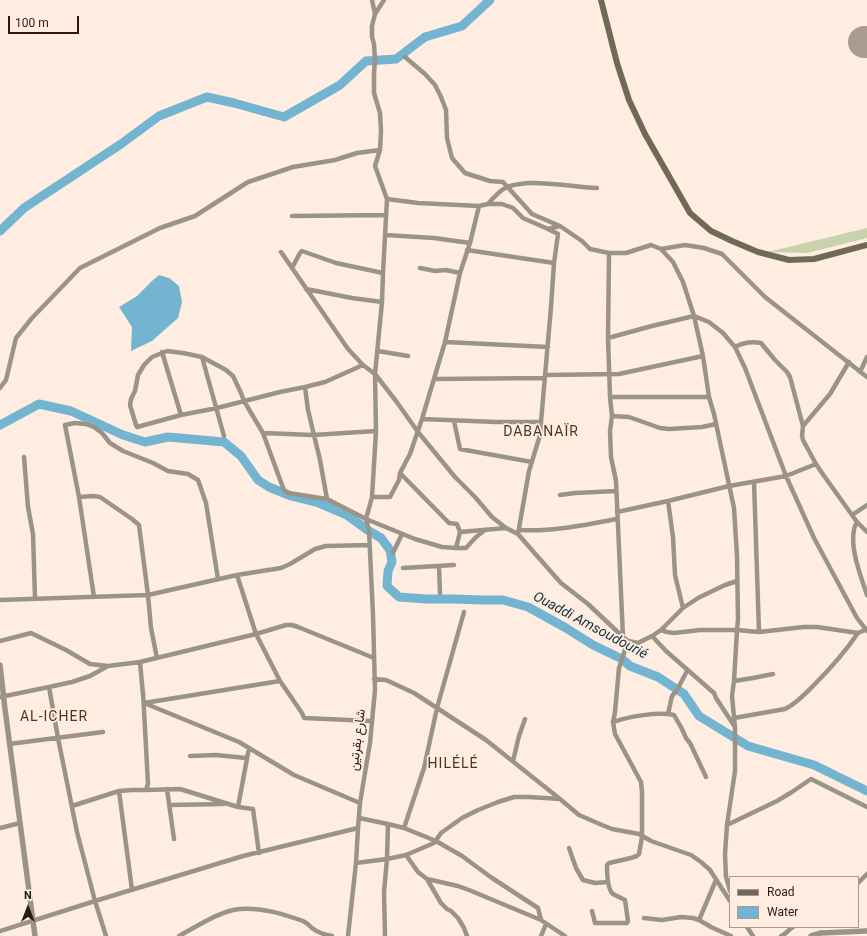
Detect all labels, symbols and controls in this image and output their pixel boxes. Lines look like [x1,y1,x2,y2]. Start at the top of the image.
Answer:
scale bar [10,8,81,34]
text: 100 m [15,16,49,30]
district label: DABANAÏR [503,424,579,440]
water label: Ouaddi Amsoudourié [530,589,650,663]
street label: شارع بقرتين [346,708,370,772]
district label: AL-ICHER [20,709,88,725]
district label: HILÉLÉ [428,756,478,772]
legend [729,876,859,928]
text: Road [767,885,795,899]
north arrow [8,888,48,928]
text: N [24,889,32,902]
text: Water [767,905,798,919]

